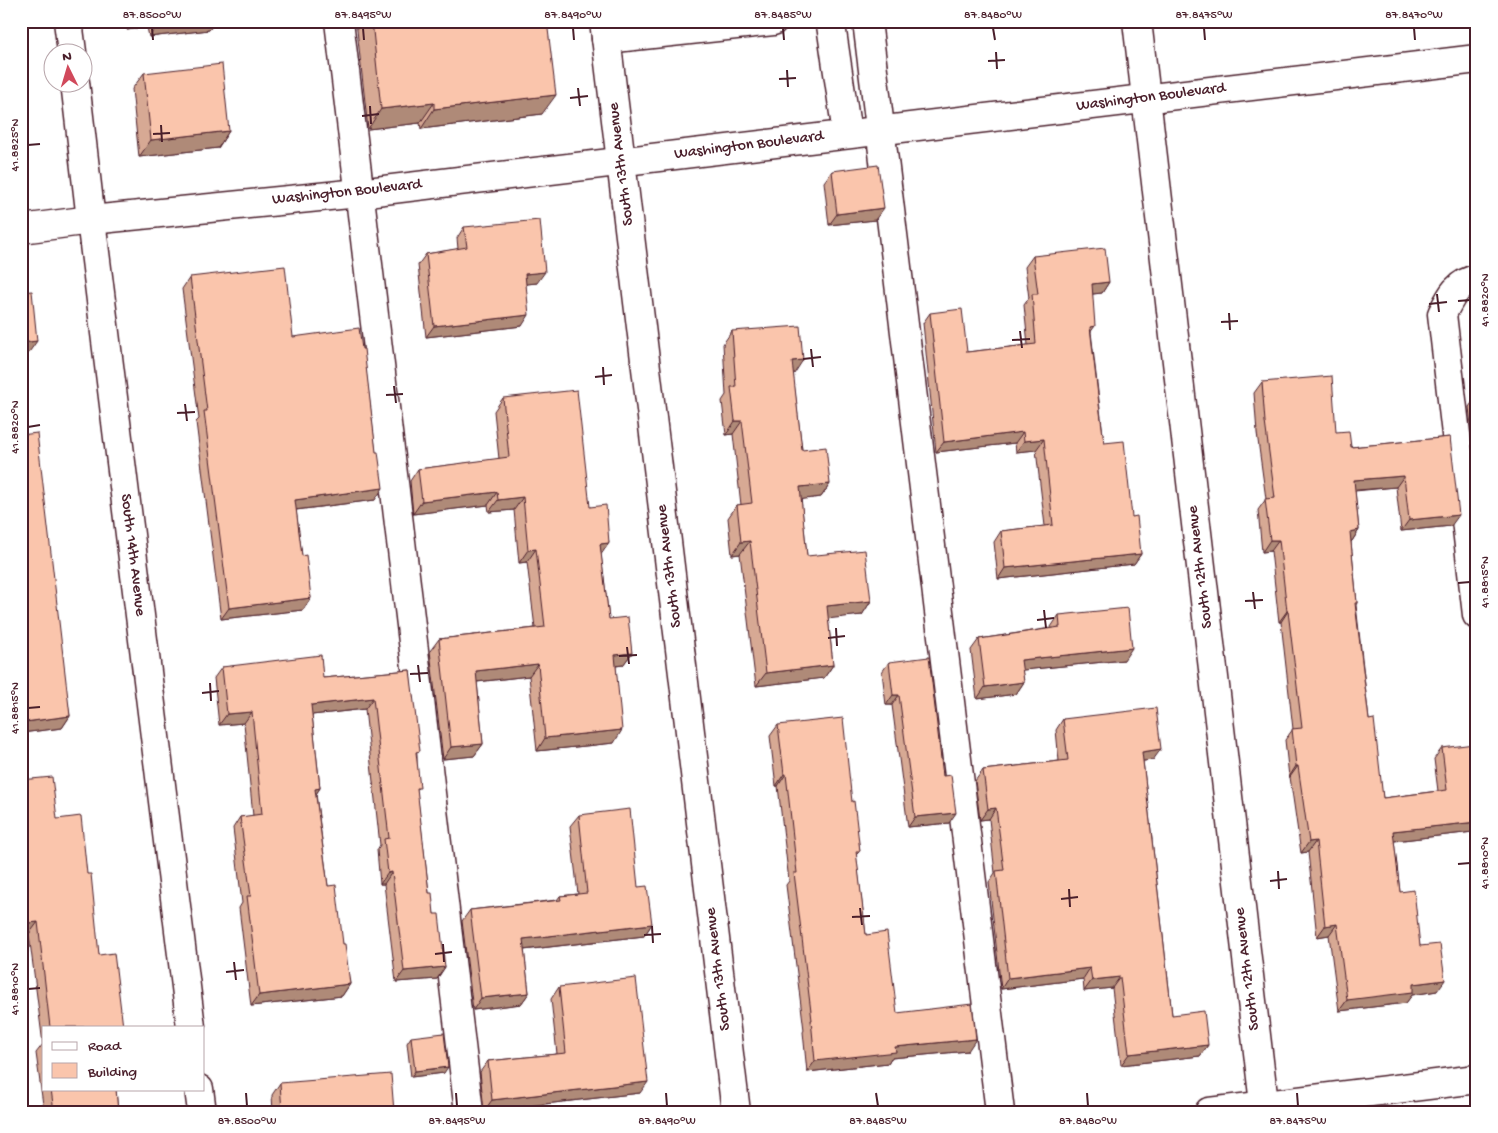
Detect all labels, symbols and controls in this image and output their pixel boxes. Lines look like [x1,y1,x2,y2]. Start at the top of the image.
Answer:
text: 87.8500°W [123,9,181,23]
text: 87.8495°W [335,9,391,23]
text: 87.8490°W [544,9,602,23]
text: 87.8485°W [754,9,812,23]
text: 87.8480°W [964,9,1022,23]
text: 87.8475°W [1176,9,1233,23]
text: 87.8470°W [1385,9,1443,23]
north arrow [42,42,92,92]
text: N [62,49,72,66]
street label: Washington Boulevard [1075,79,1228,117]
street label: South 13th Avenue [605,101,639,227]
text: 41.8825°N [9,118,23,171]
street label: Washington Boulevard [673,127,826,165]
street label: Washington Boulevard [271,176,424,210]
text: 41.8820°N [1479,273,1493,327]
text: 41.8820°N [9,400,23,454]
street label: South 14th Avenue [115,493,149,618]
street label: South 13th Avenue [653,503,687,629]
street label: South 12th Avenue [1184,504,1218,629]
text: 41.8815°N [1479,556,1493,608]
text: 41.8815°N [9,682,23,734]
text: 41.8810°N [1479,837,1493,889]
street label: South 13th Avenue [702,906,736,1032]
street label: South 12th Avenue [1231,906,1265,1031]
text: 41.8810°N [9,963,23,1015]
legend [42,1026,205,1090]
text: Road [88,1038,122,1056]
text: Building [87,1064,137,1082]
text: 87.8500°W [218,1115,276,1129]
text: 87.8495°W [429,1115,485,1129]
text: 87.8490°W [638,1115,696,1129]
text: 87.8485°W [849,1115,907,1129]
text: 87.8480°W [1059,1115,1117,1129]
text: 87.8475°W [1270,1115,1327,1129]

